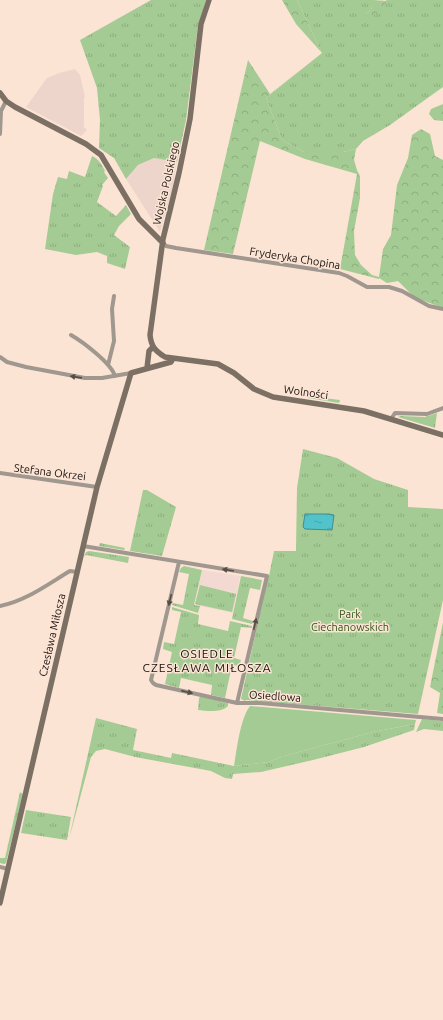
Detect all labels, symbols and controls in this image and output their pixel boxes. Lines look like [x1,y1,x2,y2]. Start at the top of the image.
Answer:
street label: Wojska Polskiego [151,140,181,226]
street label: Fryderyka Chopina [249,245,341,271]
one-way arrow [70,374,82,380]
street label: Wolności [283,383,329,401]
street label: Stefana Okrzei [13,462,87,482]
one-way arrow [222,567,234,573]
street label: Czesława Miłosza [37,592,67,678]
one-way arrow [166,593,172,606]
park label: Park Ciechanowskich [311,608,389,633]
one-way arrow [253,618,259,630]
district label: OSIEDLE CZESŁAWA MIŁOSZA [143,647,271,674]
street label: Osiedlowa [249,688,301,704]
one-way arrow [181,690,193,696]

